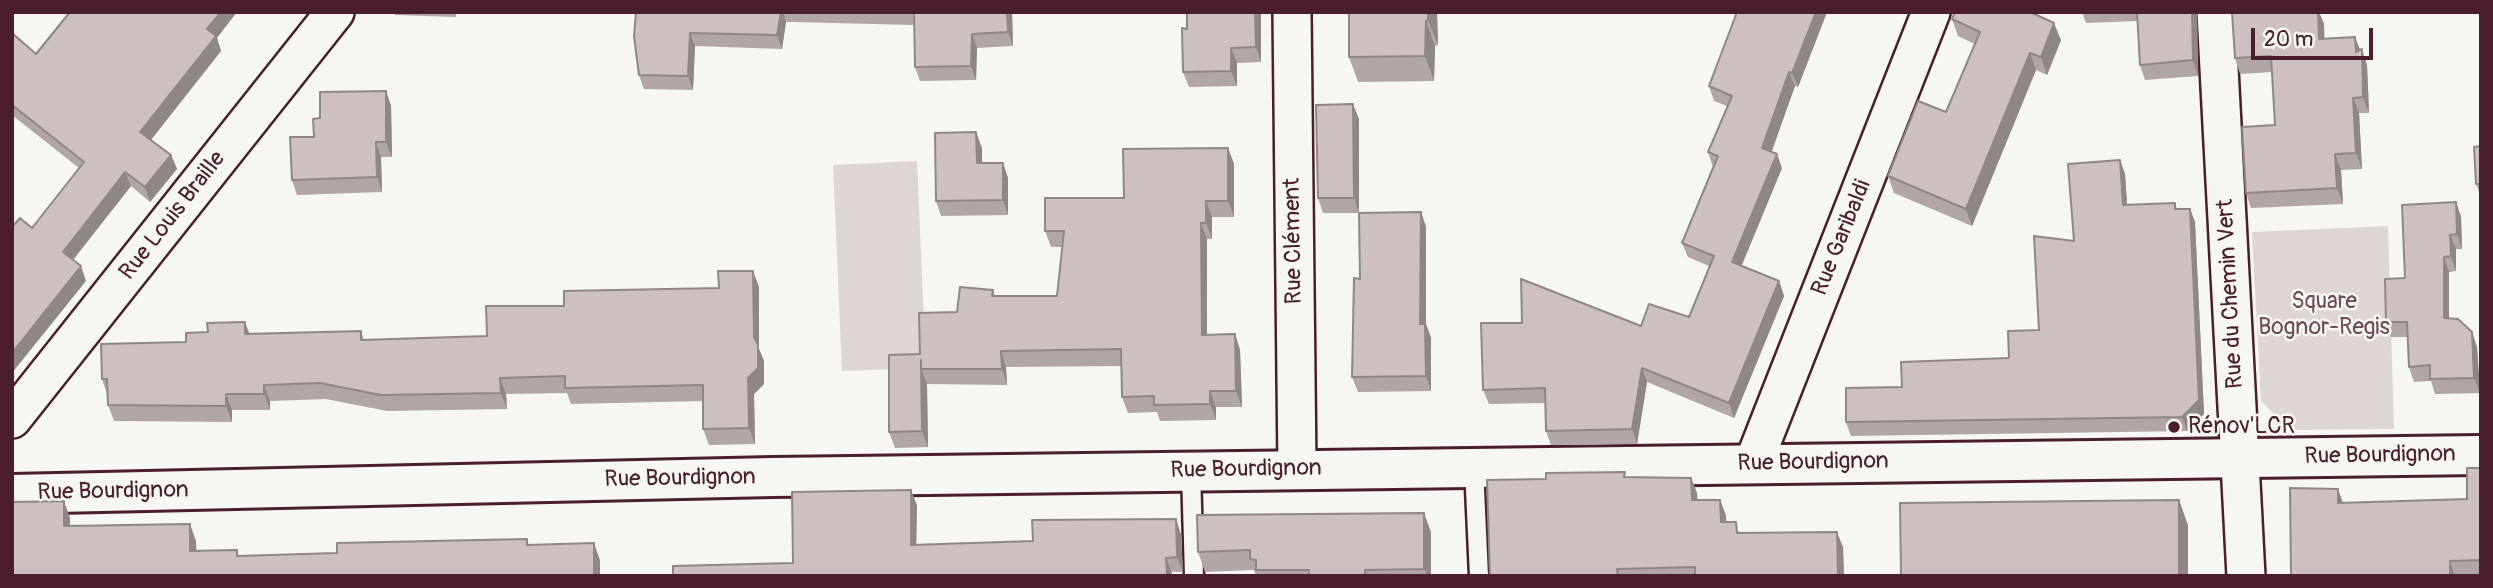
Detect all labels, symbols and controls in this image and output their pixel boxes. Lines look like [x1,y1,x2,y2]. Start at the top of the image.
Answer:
scale bar [2255,14,2378,58]
text: 20 m [2264,26,2313,53]
street label: Rue Louis Braille [114,146,232,286]
street label: Rue Garibaldi [1806,176,1878,300]
street label: Rue Clément [1279,178,1309,304]
street label: Rue du Chemin Vert [2212,198,2250,390]
park label: Square Bognor-Regis [2258,288,2390,342]
place label: Rénov'LCR [2188,413,2295,441]
marker: Rénov'LCR [2166,419,2182,435]
street label: Rue Bourdignon [2304,441,2456,471]
street label: Rue Bourdignon [1737,448,1889,478]
street label: Rue Bourdignon [1170,455,1322,485]
street label: Rue Bourdignon [604,464,756,494]
street label: Rue Bourdignon [37,477,189,507]

